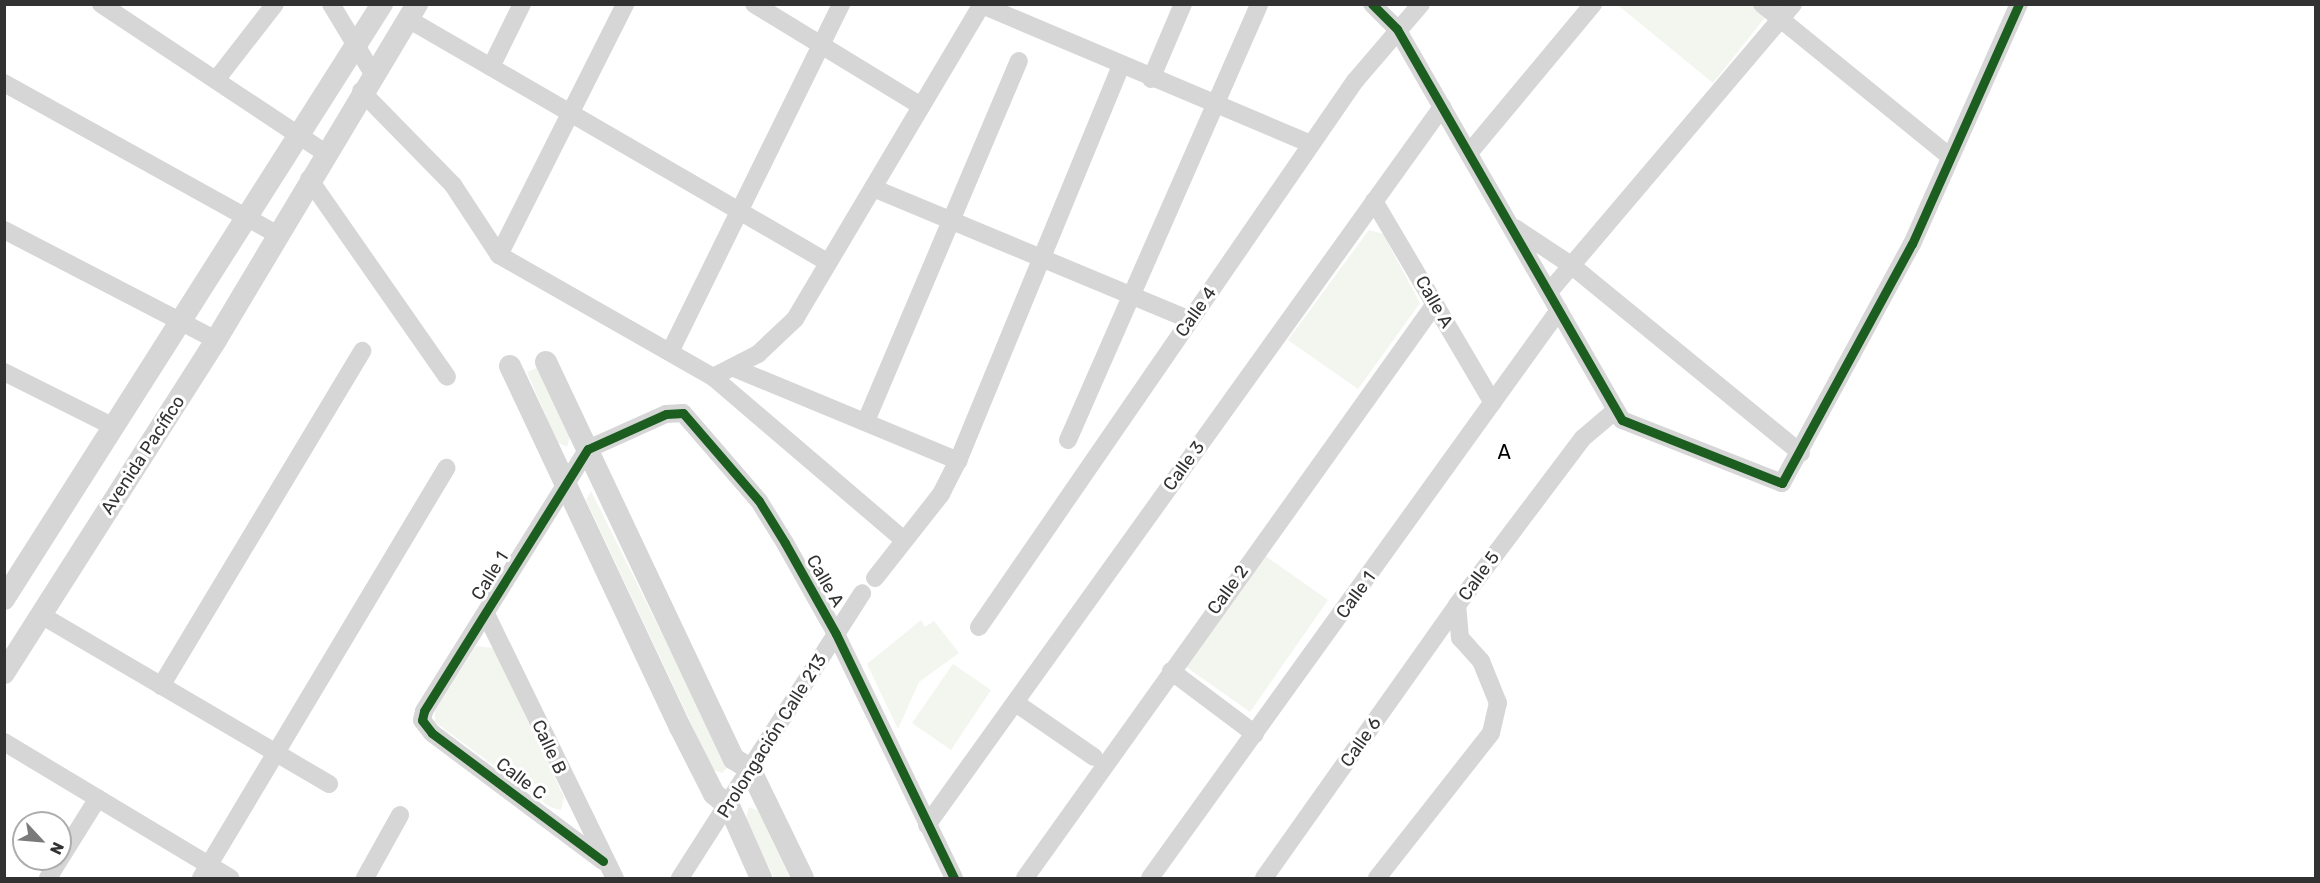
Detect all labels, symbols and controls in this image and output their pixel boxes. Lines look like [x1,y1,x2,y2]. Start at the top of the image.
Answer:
street label: Calle A [1410,272,1458,332]
street label: Calle 4 [1171,283,1221,341]
street label: Avenida Pacífico [97,392,189,518]
street label: Calle 3 [1159,437,1209,495]
district label: A [1498,440,1512,464]
street label: Calle 5 [1454,547,1504,605]
street label: Calle 1 [467,548,513,604]
street label: Calle A [801,551,849,611]
street label: Calle 2 [1203,561,1253,619]
street label: Calle 1 [1332,567,1380,623]
street label: Prolongación Calle 213 [713,650,831,822]
street label: Calle 6 [1336,713,1386,771]
street label: Calle B [527,717,571,777]
street label: Calle C [492,753,550,805]
north arrow [12,811,72,871]
text: N [46,839,68,858]

